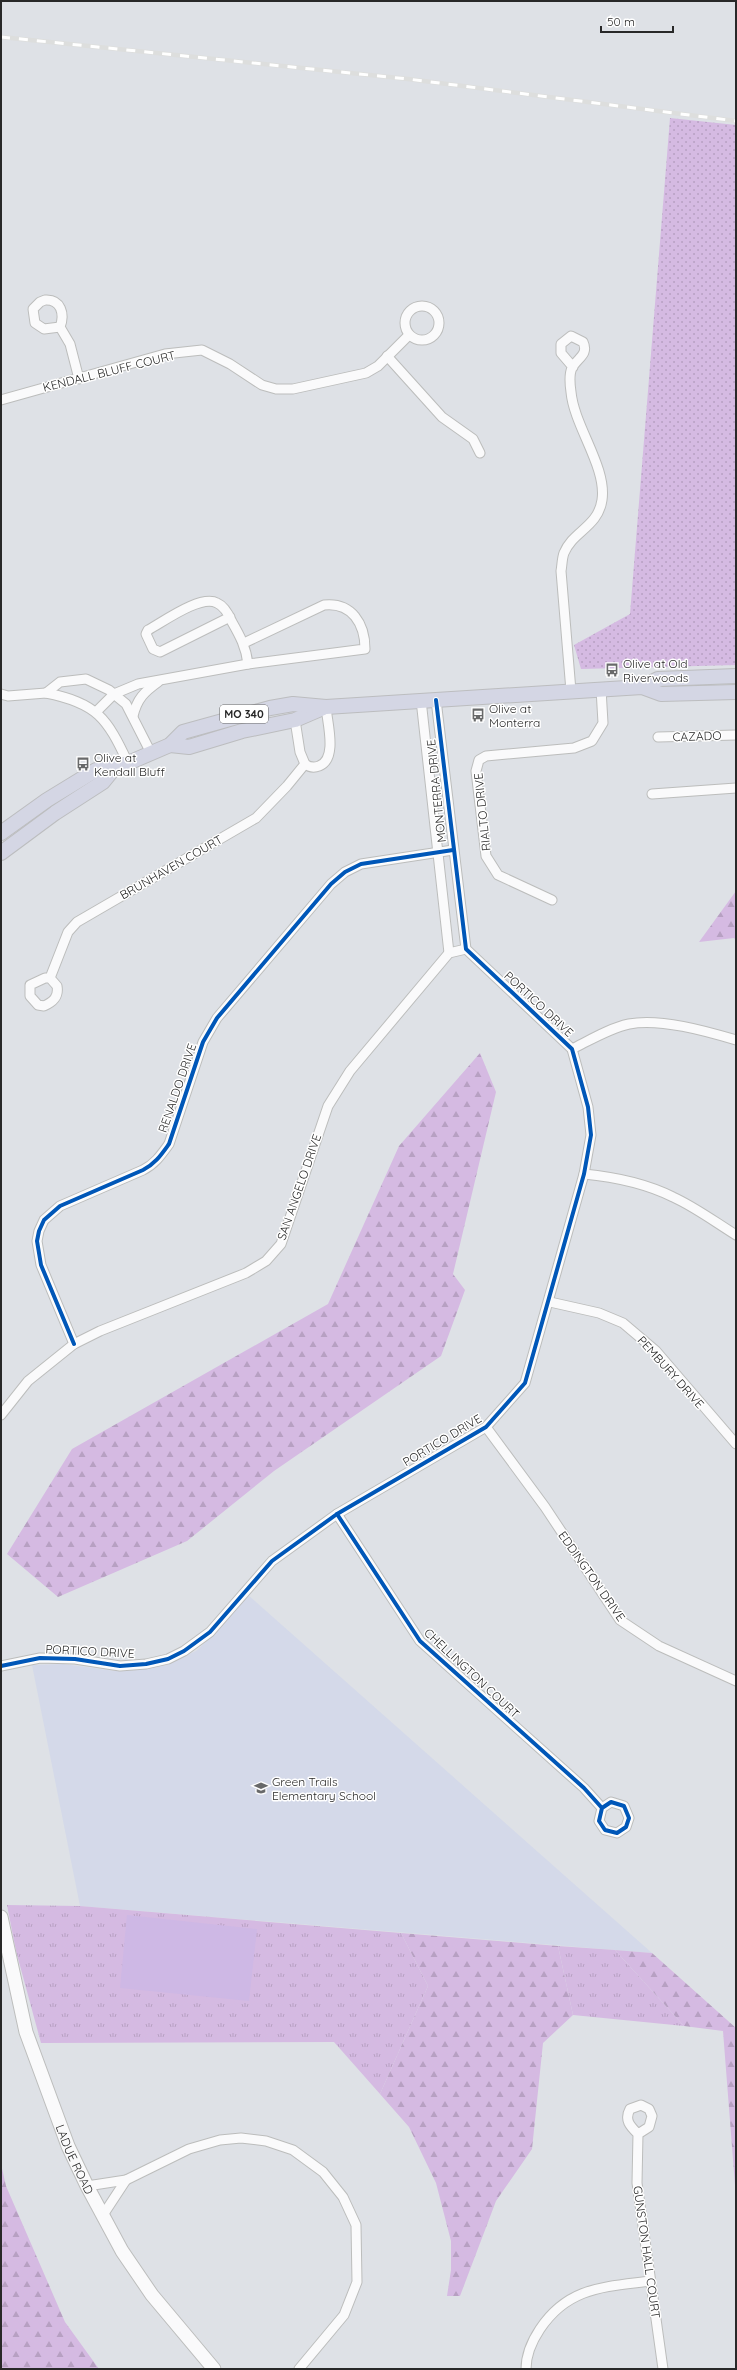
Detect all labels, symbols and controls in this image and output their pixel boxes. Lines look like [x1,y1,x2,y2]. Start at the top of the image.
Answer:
scale bar [601,8,673,34]
text: 50 m [607,14,635,29]
street label: KENDALL BLUFF COURT [41,347,177,395]
place label: Olive at Old Riverwoods [623,656,689,685]
bus stop icon: Olive at Old Riverwoods [604,662,620,678]
place label: Olive at Monterra [489,701,540,730]
road number: MO 340 [220,705,268,723]
bus stop icon: Olive at Monterra [470,707,486,723]
street label: CAZADO [672,728,722,744]
street label: MONTERRA DRIVE [423,739,449,843]
place label: Olive at Kendall Bluff [94,750,165,779]
bus stop icon: Olive at Kendall Bluff [75,756,91,772]
street label: RIALTO DRIVE [470,772,494,852]
street label: BRUNHAVEN COURT [117,832,225,902]
street label: PORTICO DRIVE [501,968,577,1040]
street label: RENALDO DRIVE [155,1041,199,1135]
street label: SAN ANGELO DRIVE [274,1132,324,1242]
street label: PEMBURY DRIVE [634,1333,708,1412]
street label: PORTICO DRIVE [400,1411,484,1469]
street label: EDDINGTON DRIVE [555,1528,629,1624]
street label: CHELLINGTON COURT [421,1625,523,1721]
street label: PORTICO DRIVE [45,1641,135,1661]
place label: Green Trails Elementary School [272,1774,376,1803]
school or university icon: Green Trails Elementary School [253,1780,269,1796]
street label: LADUE ROAD [53,2122,98,2197]
street label: GUNSTON HALL COURT [630,2185,664,2319]

